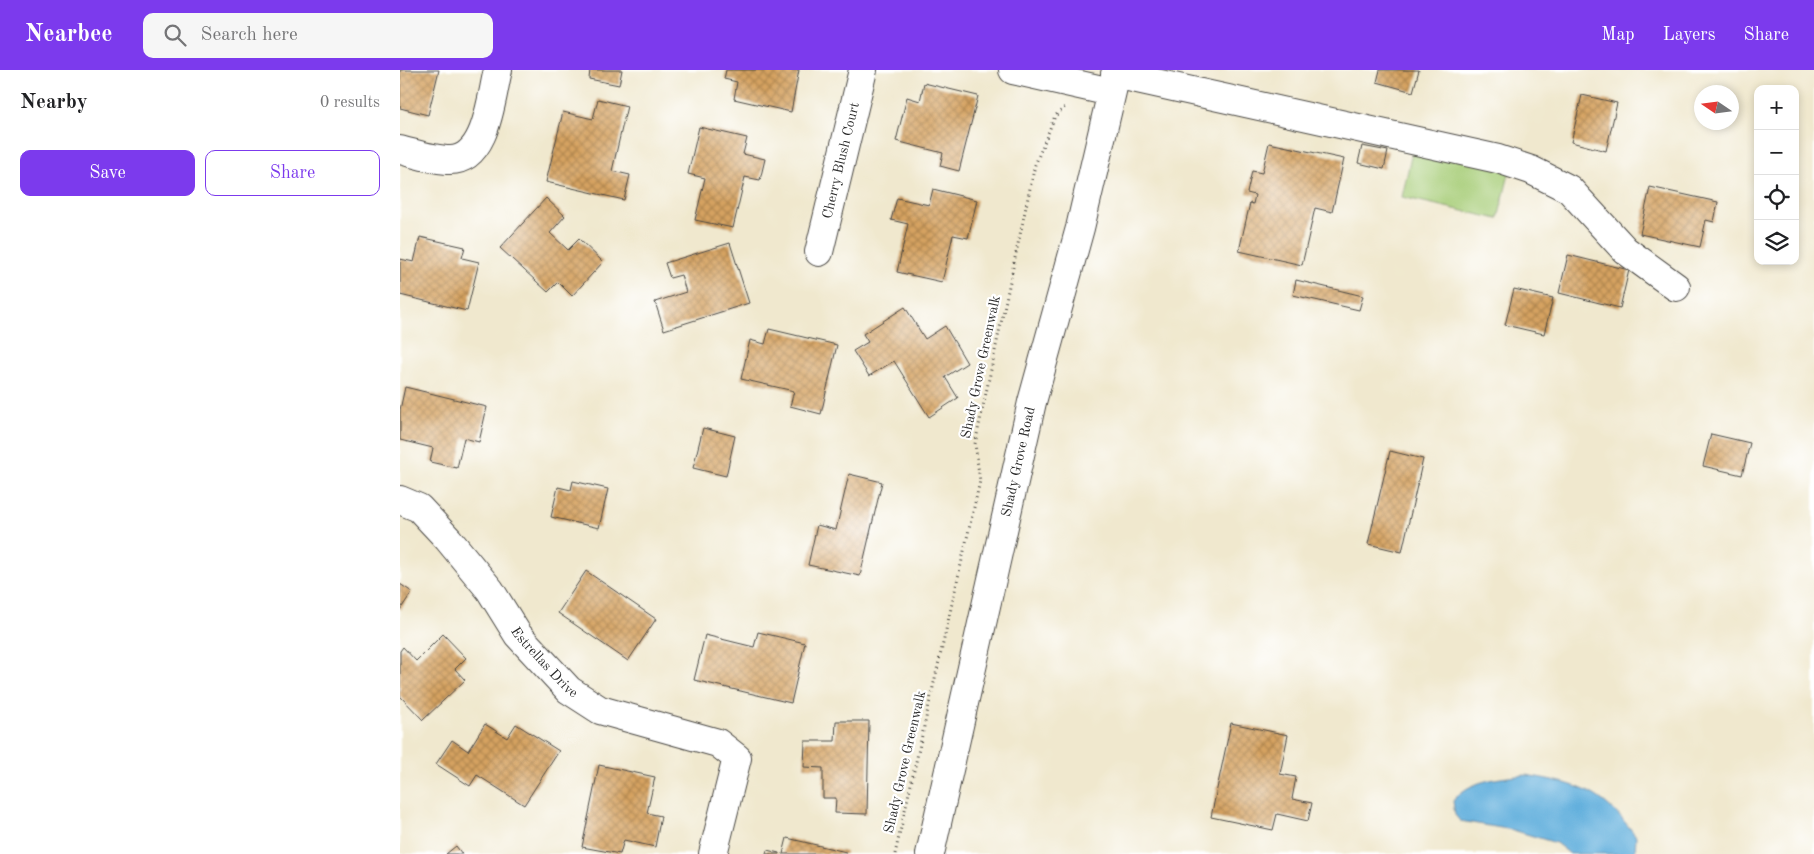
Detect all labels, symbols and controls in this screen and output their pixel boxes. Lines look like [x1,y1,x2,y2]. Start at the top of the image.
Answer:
search box [143,13,493,58]
icon: search [161,21,189,49]
text: Nearbee [25,23,113,47]
text: Search here [201,26,298,45]
text: Map [1601,26,1635,44]
text: Layers [1663,26,1715,44]
text: Share [1743,26,1789,44]
north arrow [1694,85,1739,130]
map controls [1754,85,1799,265]
button: + [1754,85,1799,130]
text: Nearby [20,92,88,113]
text: 0 results [320,95,380,111]
street label: Cherry Blush Court [820,101,862,220]
button: − [1754,130,1799,175]
button: Save [20,150,195,196]
button: Share [205,150,380,196]
button: locate [1754,175,1799,220]
button: layers [1754,220,1799,265]
street label: Shady Grove Greenwalk [959,294,1003,440]
street label: Shady Grove Road [999,405,1038,518]
street label: Estrellas Drive [508,625,580,700]
street label: Shady Grove Greenwalk [882,689,928,835]

